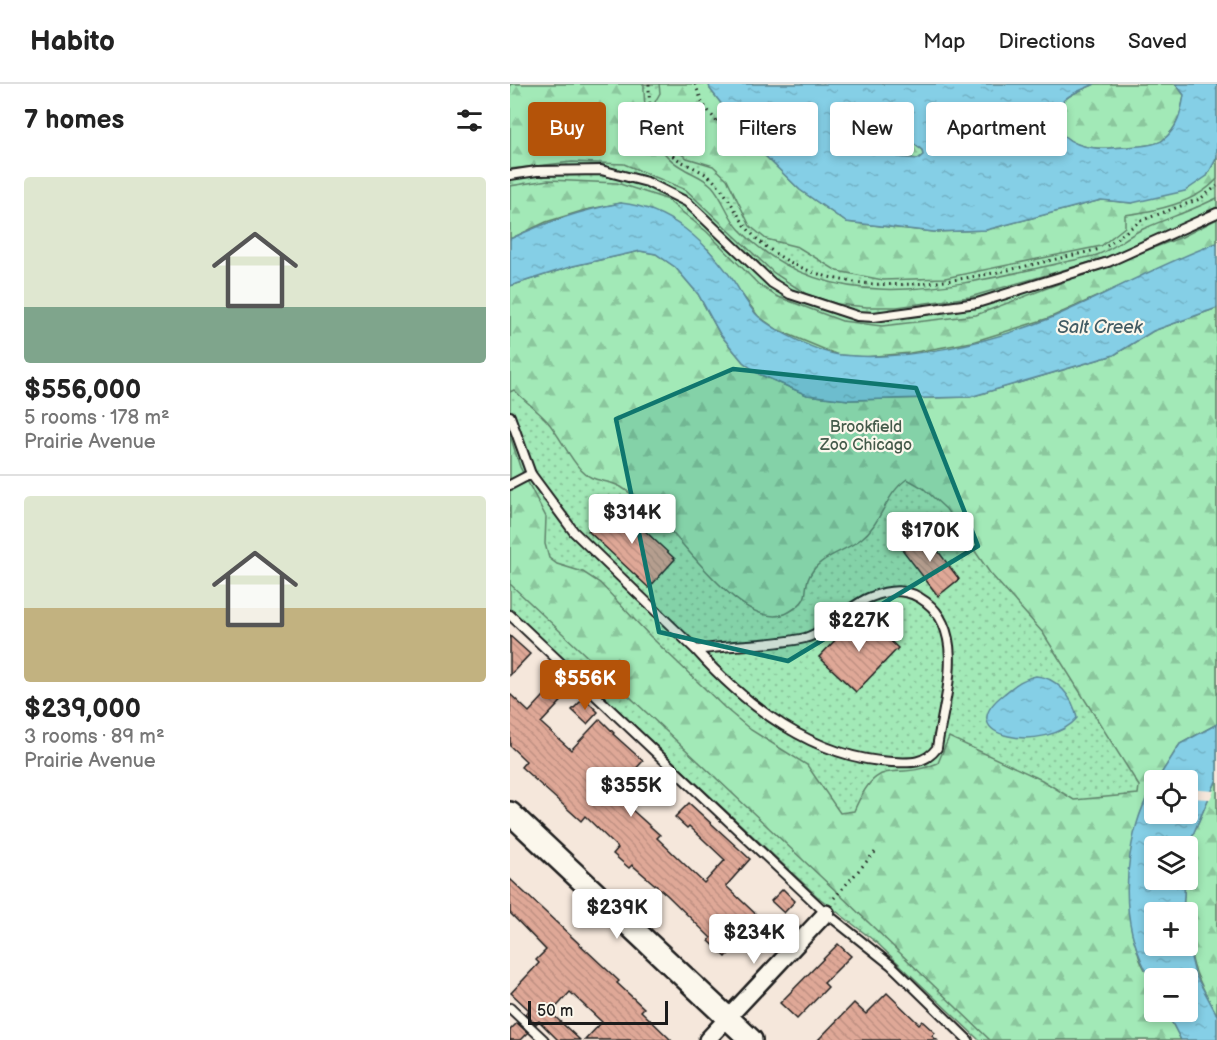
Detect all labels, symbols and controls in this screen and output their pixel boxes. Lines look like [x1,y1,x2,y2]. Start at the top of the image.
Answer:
text: Habito [30,25,115,58]
text: Map [923,29,966,54]
text: Directions [999,29,1095,54]
text: Saved [1128,29,1187,54]
chip: Buy [528,102,606,156]
chip: Rent [618,102,705,156]
chip: Filters [717,102,818,156]
chip: New [830,102,914,156]
chip: Apartment [926,102,1067,156]
icon: filters [453,104,486,137]
text: 7 homes [24,105,124,136]
icon: home [201,216,309,324]
water label: Salt Creek [1057,317,1144,338]
text: $556,000 [24,375,141,406]
text: 5 rooms · 178 m² [24,406,170,430]
park label: Brookfield Zoo Chicago [819,418,912,455]
text: Prairie Avenue [24,430,156,454]
pin: $314K [590,494,674,545]
text: $314K [603,501,661,525]
pin: $170K [888,512,972,563]
text: $170K [901,519,959,543]
icon: home [201,535,309,643]
pin: $227K [817,602,901,653]
text: $227K [828,609,890,633]
pin: $556K [543,660,627,711]
text: $556K [554,667,616,691]
text: $239,000 [24,694,141,725]
text: 3 rooms · 89 m² [24,725,165,749]
text: Prairie Avenue [24,749,156,773]
pin: $355K [589,767,673,818]
map controls [1144,770,1198,1022]
button: locate [1144,770,1198,824]
text: $355K [600,774,662,798]
button: layers [1144,836,1198,890]
pin: $239K [575,889,659,940]
text: $239K [586,896,648,920]
button: + [1144,902,1198,956]
pin: $234K [712,914,796,965]
text: $234K [723,921,785,945]
button: − [1144,968,1198,1022]
scale bar [528,998,668,1026]
text: 50 m [537,1002,573,1021]

